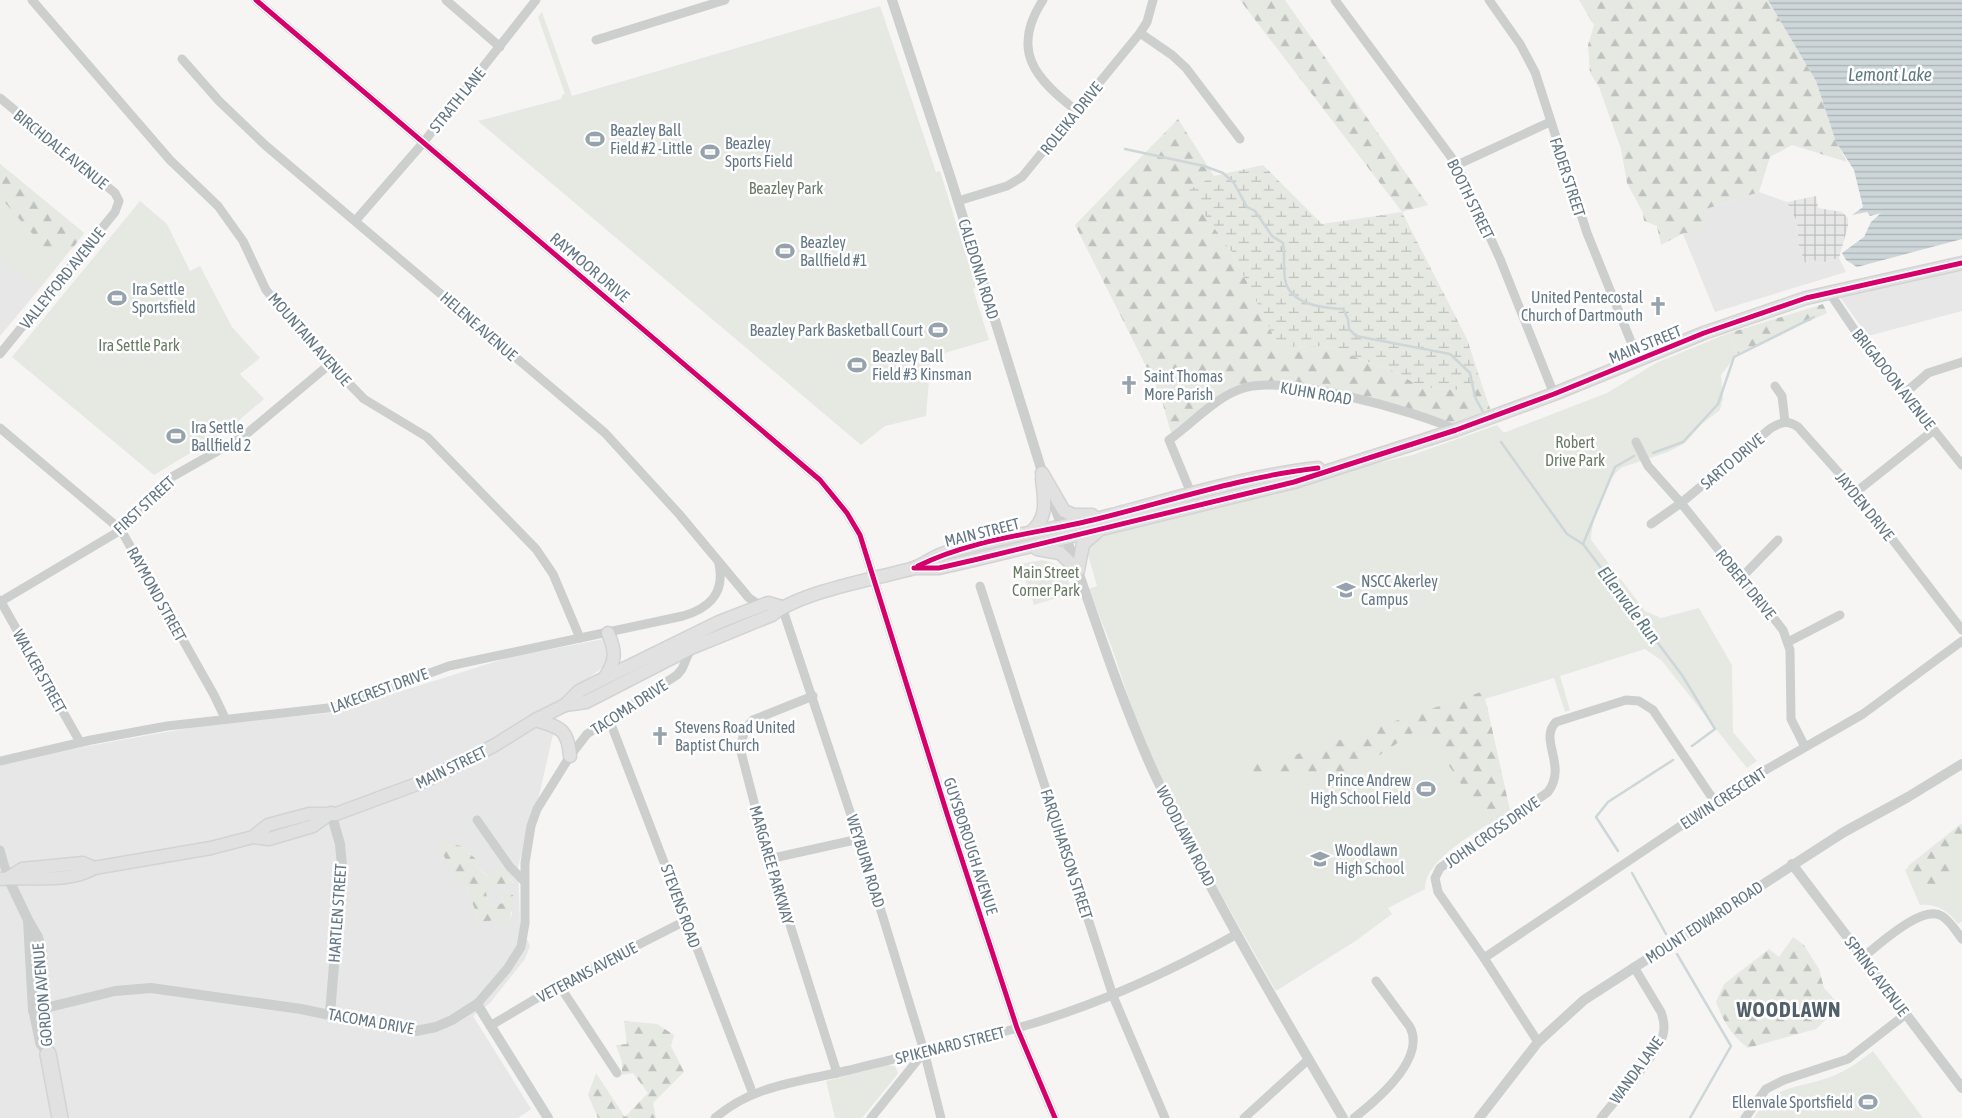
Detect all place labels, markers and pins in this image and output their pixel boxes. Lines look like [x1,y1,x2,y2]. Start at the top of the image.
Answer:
place label: Beazley Ball Field #2 -Little [610,121,692,157]
sports icon: Beazley Ball Field #2 -Little [584,128,606,150]
place label: Beazley Sports Field [725,134,793,171]
sports icon: Beazley Sports Field [699,141,721,163]
place label: Beazley Ballfield #1 [800,233,867,269]
sports icon: Beazley Ballfield #1 [774,240,796,262]
place label: Ira Settle Sportsfield [132,280,196,317]
sports icon: Ira Settle Sportsfield [106,287,128,309]
place label: United Pentecostal Church of Dartmouth [1521,288,1644,324]
church icon: United Pentecostal Church of Dartmouth [1647,295,1669,317]
sports icon: Beazley Park Basketball Court [927,319,949,341]
place label: Beazley Park Basketball Court [749,321,923,340]
place label: Beazley Ball Field #3 Kinsman [872,347,972,383]
sports icon: Beazley Ball Field #3 Kinsman [846,354,868,376]
place label: Saint Thomas More Parish [1144,367,1223,403]
church icon: Saint Thomas More Parish [1118,374,1140,396]
place label: Ira Settle Ballfield 2 [191,418,251,454]
sports icon: Ira Settle Ballfield 2 [165,425,187,447]
place label: NSCC Akerley Campus [1361,572,1438,609]
school or university icon: NSCC Akerley Campus [1335,579,1357,601]
place label: Stevens Road United Baptist Church [675,718,795,755]
church icon: Stevens Road United Baptist Church [649,725,671,747]
place label: Prince Andrew High School Field [1310,771,1411,808]
sports icon: Prince Andrew High School Field [1415,778,1437,800]
place label: Woodlawn High School [1335,841,1405,878]
school or university icon: Woodlawn High School [1309,848,1331,870]
sports icon: Ellenvale Sportsfield [1857,1091,1879,1113]
place label: Ellenvale Sportsfield [1732,1093,1853,1112]

